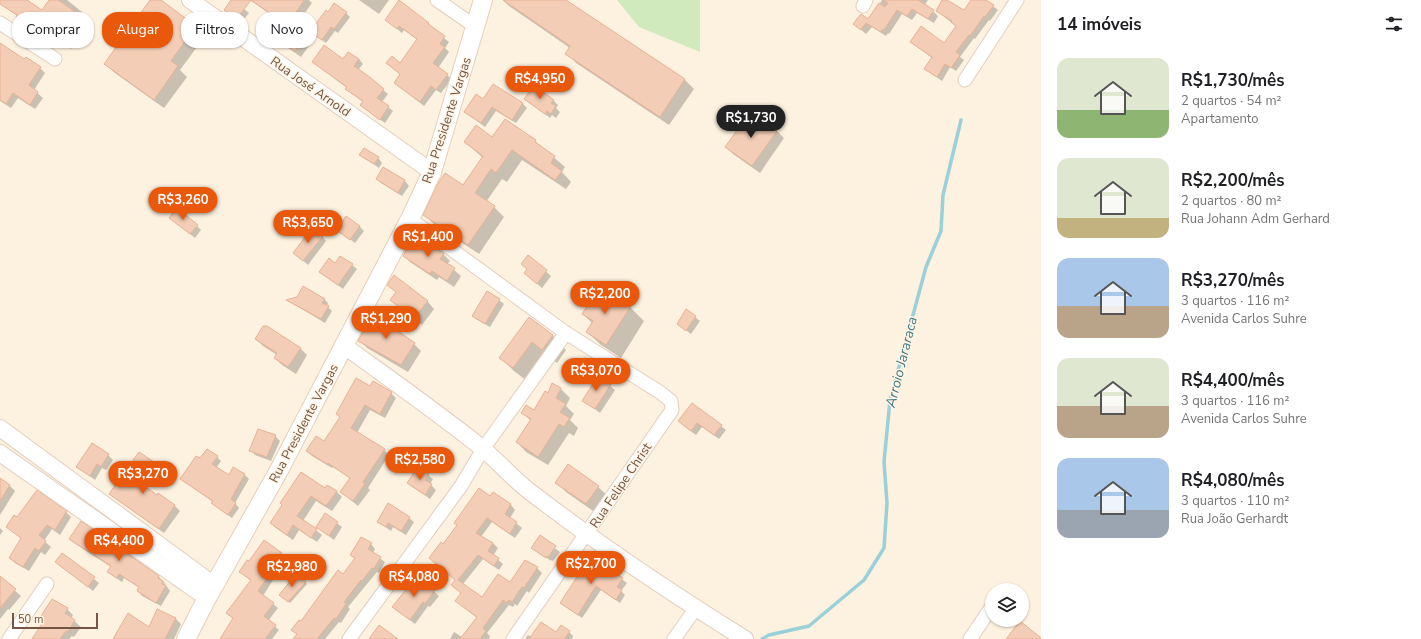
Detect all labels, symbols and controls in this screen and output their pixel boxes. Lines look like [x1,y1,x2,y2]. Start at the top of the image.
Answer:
chip: Comprar [12,12,94,48]
chip: Alugar [102,12,173,48]
chip: Filtros [181,12,248,48]
chip: Novo [256,12,317,48]
text: 14 imóveis [1057,13,1142,36]
icon: filters [1383,13,1405,35]
street label: Rua José Arnold [267,52,354,121]
street label: Rua Presidente Vargas [418,55,476,186]
pin: R$4,950 [503,66,577,100]
text: R$1,730/mês [1181,69,1285,92]
text: R$4,950 [514,70,566,88]
icon: home [1089,74,1137,122]
text: 2 quartos · 54 m² [1181,92,1282,110]
pin: R$1,730 [714,105,788,139]
text: R$1,730 [725,109,777,127]
text: Apartamento [1181,110,1259,128]
text: R$2,200/mês [1181,169,1285,192]
icon: home [1089,174,1137,222]
pin: R$3,260 [146,187,220,221]
text: R$3,260 [157,191,209,209]
text: 2 quartos · 80 m² [1181,192,1282,210]
pin: R$3,650 [271,210,345,244]
text: Rua Johann Adm Gerhard [1181,210,1330,228]
text: R$3,650 [282,214,334,232]
pin: R$1,400 [391,224,465,258]
text: R$1,400 [402,228,454,246]
text: R$3,270/mês [1181,269,1285,292]
icon: home [1089,274,1137,322]
pin: R$2,200 [568,281,642,315]
text: R$2,200 [579,285,631,303]
text: 3 quartos · 116 m² [1181,292,1289,310]
pin: R$1,290 [349,306,423,340]
text: R$1,290 [360,310,412,328]
text: Avenida Carlos Suhre [1181,310,1307,328]
water label: Arroio Jararaca [881,315,922,411]
pin: R$3,070 [559,358,633,392]
street label: Rua Presidente Vargas [265,361,343,486]
text: R$3,070 [570,362,622,380]
text: R$4,400/mês [1181,369,1285,392]
icon: home [1089,374,1137,422]
text: 3 quartos · 116 m² [1181,392,1289,410]
text: Avenida Carlos Suhre [1181,410,1307,428]
street label: Rua Felipe Christ [586,439,656,532]
pin: R$2,580 [383,447,457,481]
text: R$2,580 [394,451,446,469]
pin: R$3,270 [106,461,180,495]
text: R$3,270 [117,465,169,483]
text: R$4,080/mês [1181,469,1285,492]
icon: home [1089,474,1137,522]
text: 3 quartos · 110 m² [1181,492,1289,510]
text: Rua João Gerhardt [1181,510,1288,528]
pin: R$4,400 [82,528,156,562]
text: R$4,400 [93,532,145,550]
pin: R$2,700 [554,551,628,585]
pin: R$2,980 [255,554,329,588]
text: R$2,700 [565,555,617,573]
text: R$2,980 [266,558,318,576]
pin: R$4,080 [377,564,451,598]
text: R$4,080 [388,568,440,586]
map controls [985,583,1029,627]
button: layers [985,583,1029,627]
scale bar [12,611,98,630]
text: 50 m [18,612,43,627]

